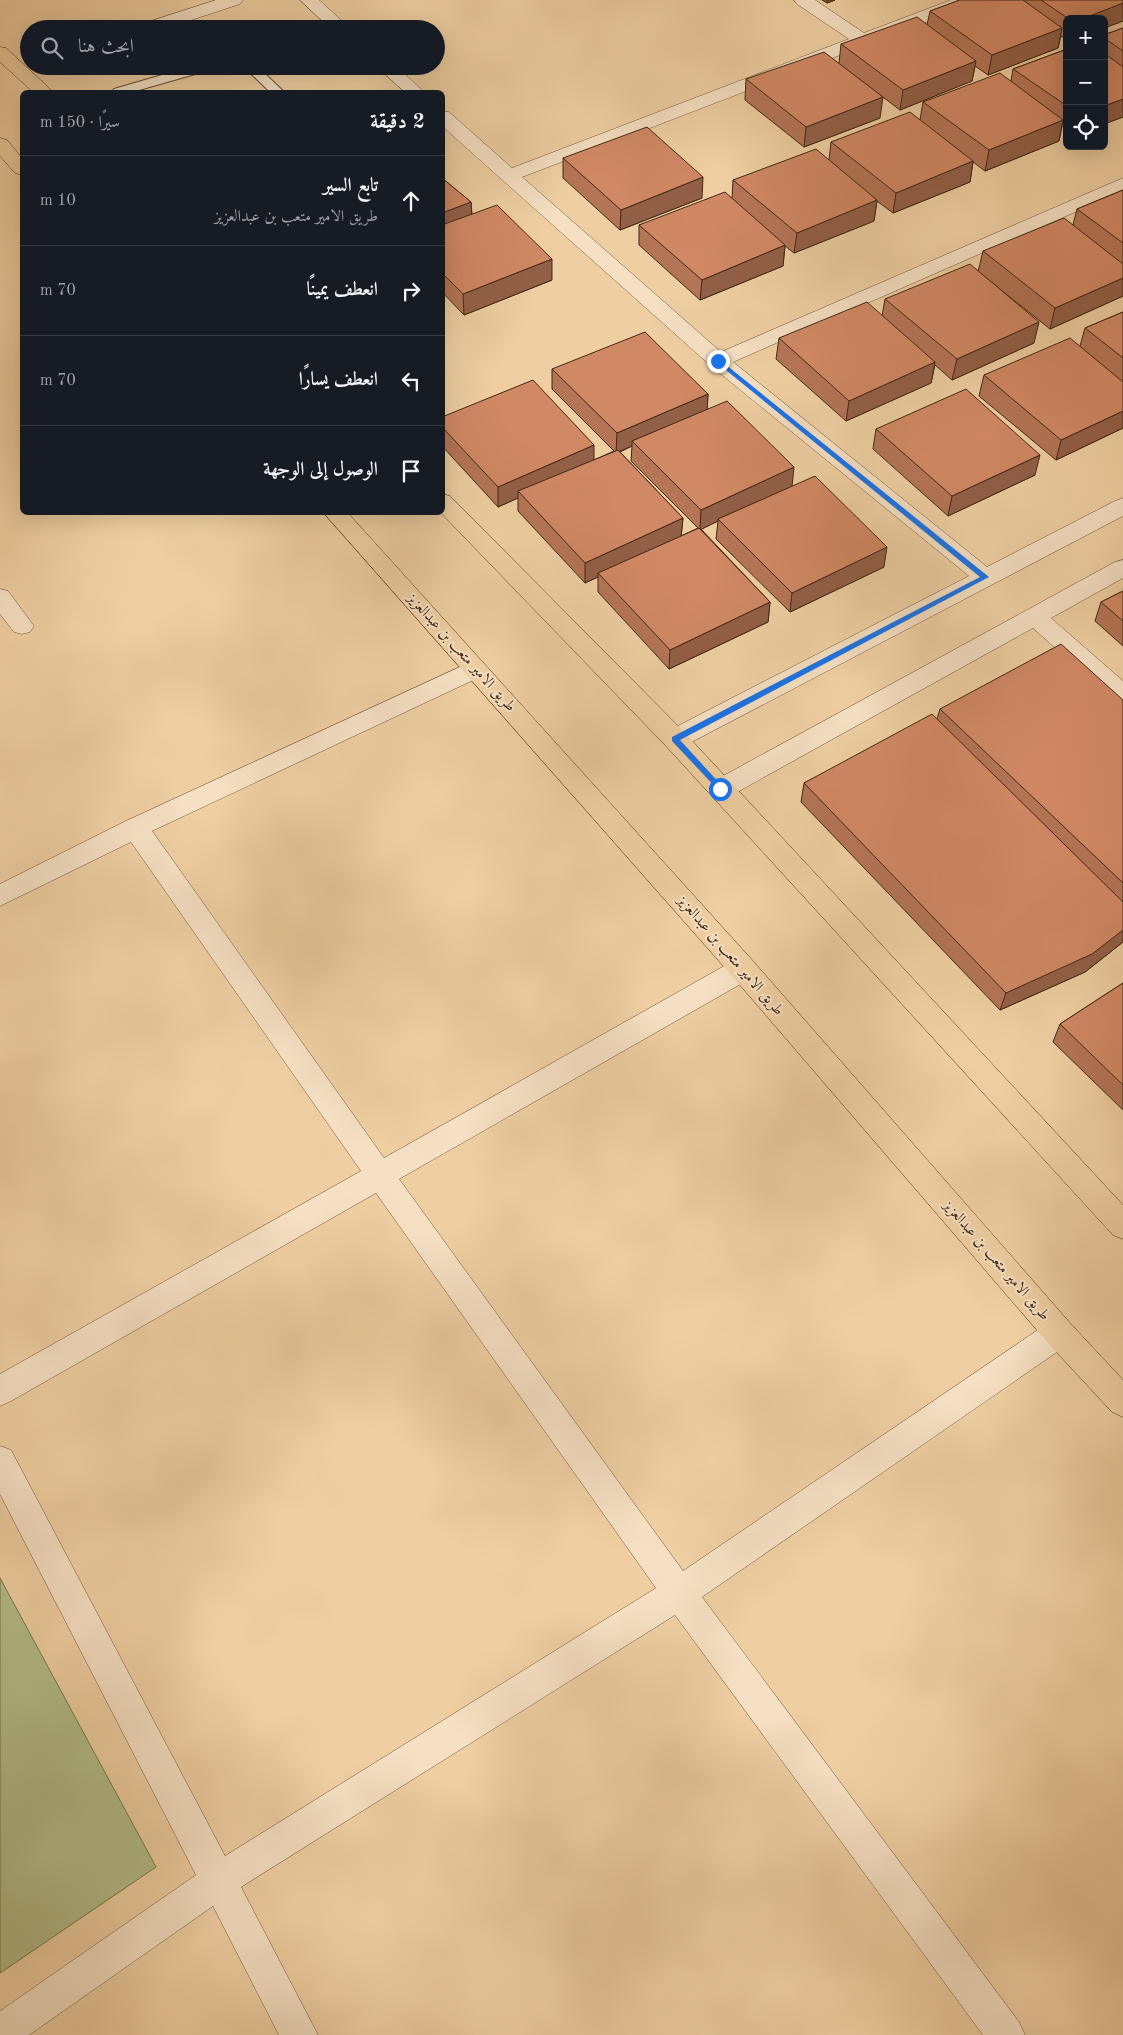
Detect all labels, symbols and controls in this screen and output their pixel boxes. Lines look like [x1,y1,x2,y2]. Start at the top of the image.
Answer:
map controls [1063,15,1108,150]
button: + [1063,15,1108,60]
search box [20,20,445,75]
icon: search [38,34,66,62]
text: ابحث هنا [78,38,134,57]
button: − [1063,60,1108,105]
button: locate [1063,105,1108,150]
text: 2 دقيقة [370,112,425,133]
text: سيرًا · 150 m [40,115,120,131]
text: تابع السير [323,177,378,196]
icon: ahead [397,187,425,215]
text: 10 m [40,193,76,209]
text: طريق الامير متعب بن عبدالعزيز [214,209,378,225]
icon: right [397,277,425,305]
text: انعطف يمينًا [306,281,378,300]
text: 70 m [40,283,76,299]
route end [707,350,730,373]
icon: left [397,367,425,395]
text: انعطف يسارًا [299,371,378,390]
text: 70 m [40,373,76,389]
icon: arrive [397,457,425,485]
text: الوصول إلى الوجهة [263,461,378,480]
street label: طريق الامير متعب بن عبدالعزيز [402,589,518,716]
route start [709,778,732,801]
street label: طريق الامير متعب بن عبدالعزيز [672,892,786,1019]
street label: طريق الامير متعب بن عبدالعزيز [938,1197,1052,1324]

